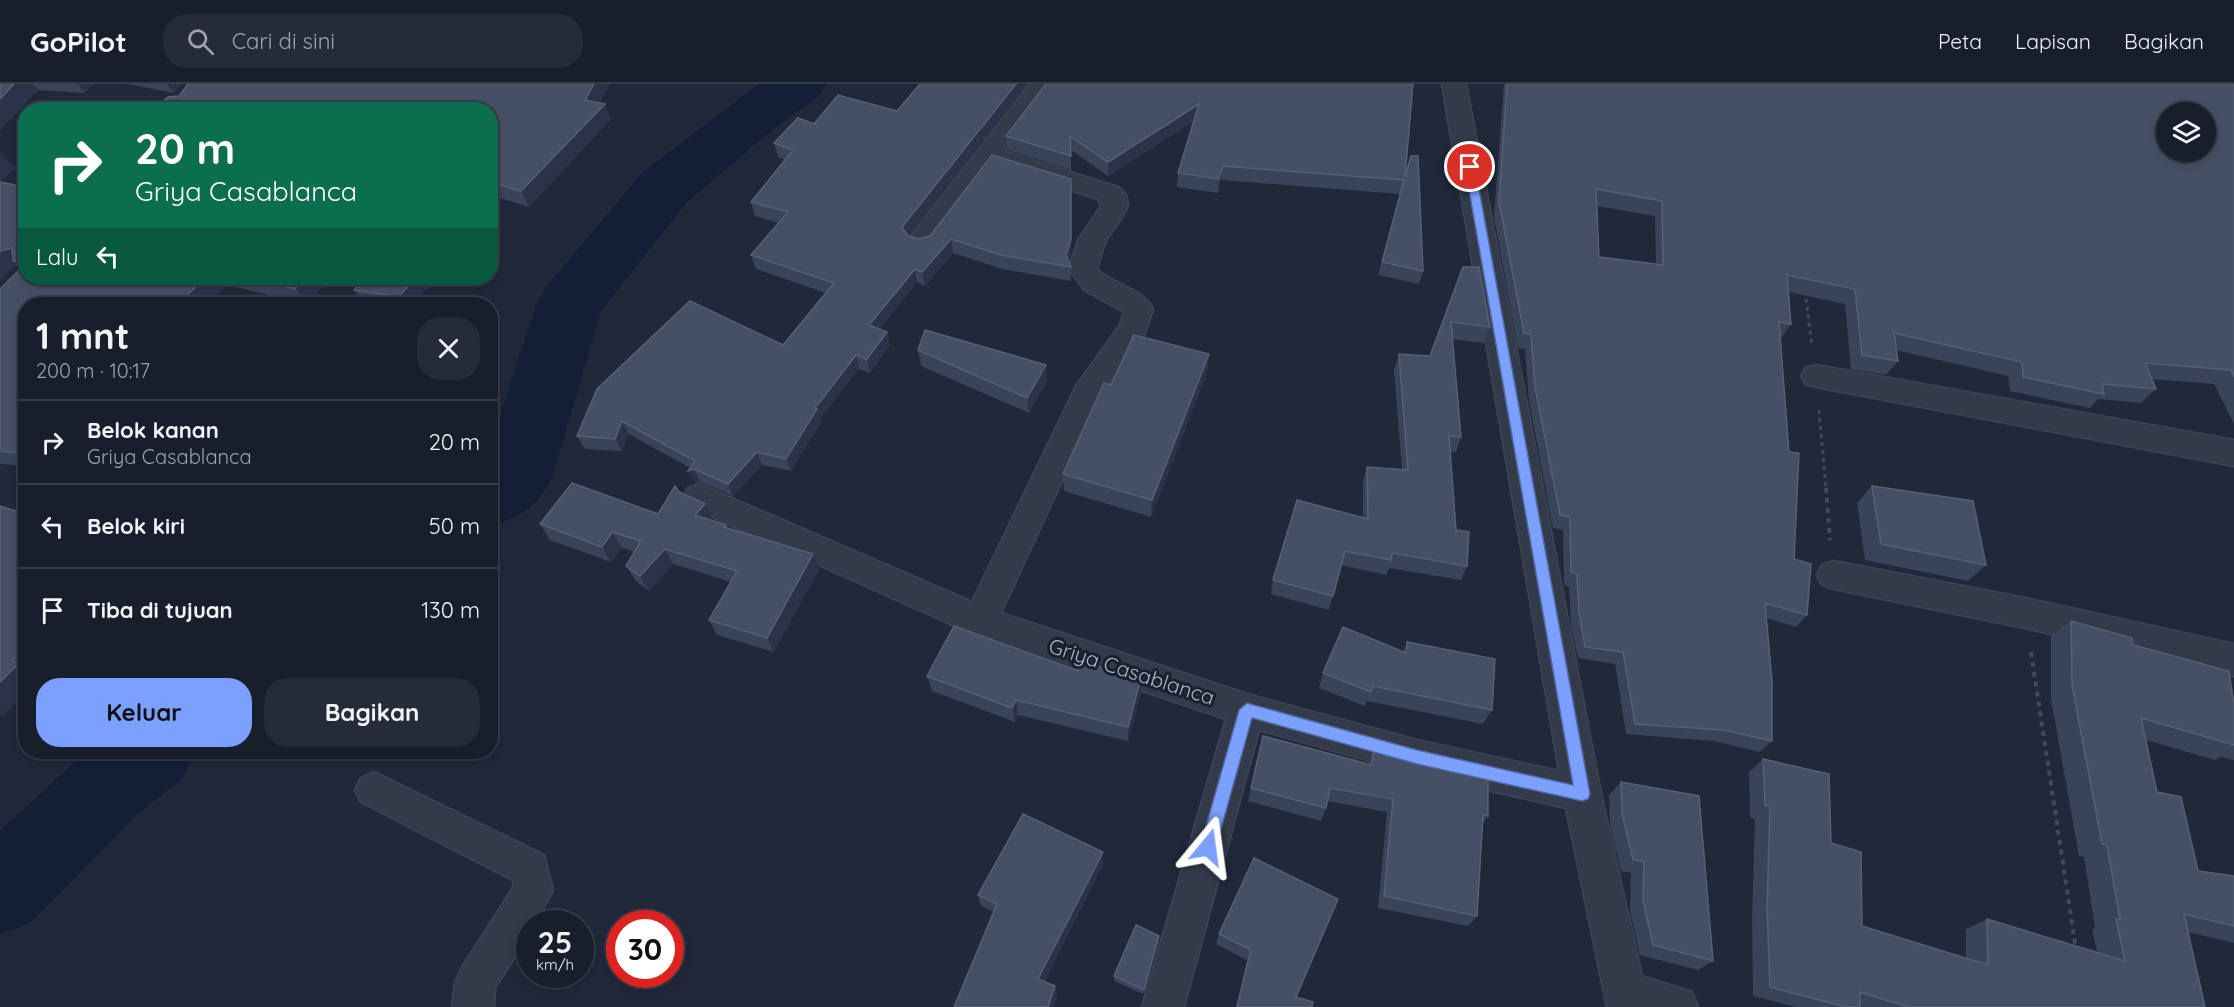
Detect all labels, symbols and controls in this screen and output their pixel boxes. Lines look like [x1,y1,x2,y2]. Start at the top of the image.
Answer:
search box [163,14,583,68]
text: GoPilot [30,24,127,59]
icon: search [184,25,217,58]
text: Cari di sini [232,27,335,55]
text: Peta [1938,28,1982,54]
text: Lapisan [2015,28,2091,54]
text: Bagikan [2124,28,2204,54]
map controls [2156,102,2216,162]
button: layers [2156,102,2216,162]
text: 20 m [135,122,235,175]
icon: right [36,126,114,204]
pin [1444,141,1495,192]
icon: arrive [1453,150,1486,183]
text: Griya Casablanca [135,174,357,208]
icon: left [91,240,124,273]
text: Lalu [36,243,79,271]
text: 1 mnt [36,313,129,358]
button: close [417,317,480,380]
text: 200 m · 10:17 [36,358,150,383]
text: Belok kanan [87,416,219,444]
icon: right [36,426,69,459]
text: 20 m [429,428,480,456]
text: Griya Casablanca [87,444,252,469]
icon: left [36,510,69,543]
text: Belok kiri [87,512,185,540]
text: 50 m [429,512,480,540]
icon: arrive [36,594,69,627]
text: Tiba di tujuan [87,596,233,624]
text: 130 m [421,596,480,624]
street label: Griya Casablanca [1046,632,1218,710]
button: Keluar [36,678,252,747]
button: Bagikan [264,678,480,747]
position arrow [1176,815,1240,879]
speed limit sign: 30 [606,910,684,988]
text: 25 [538,923,572,961]
text: km/h [536,955,574,974]

